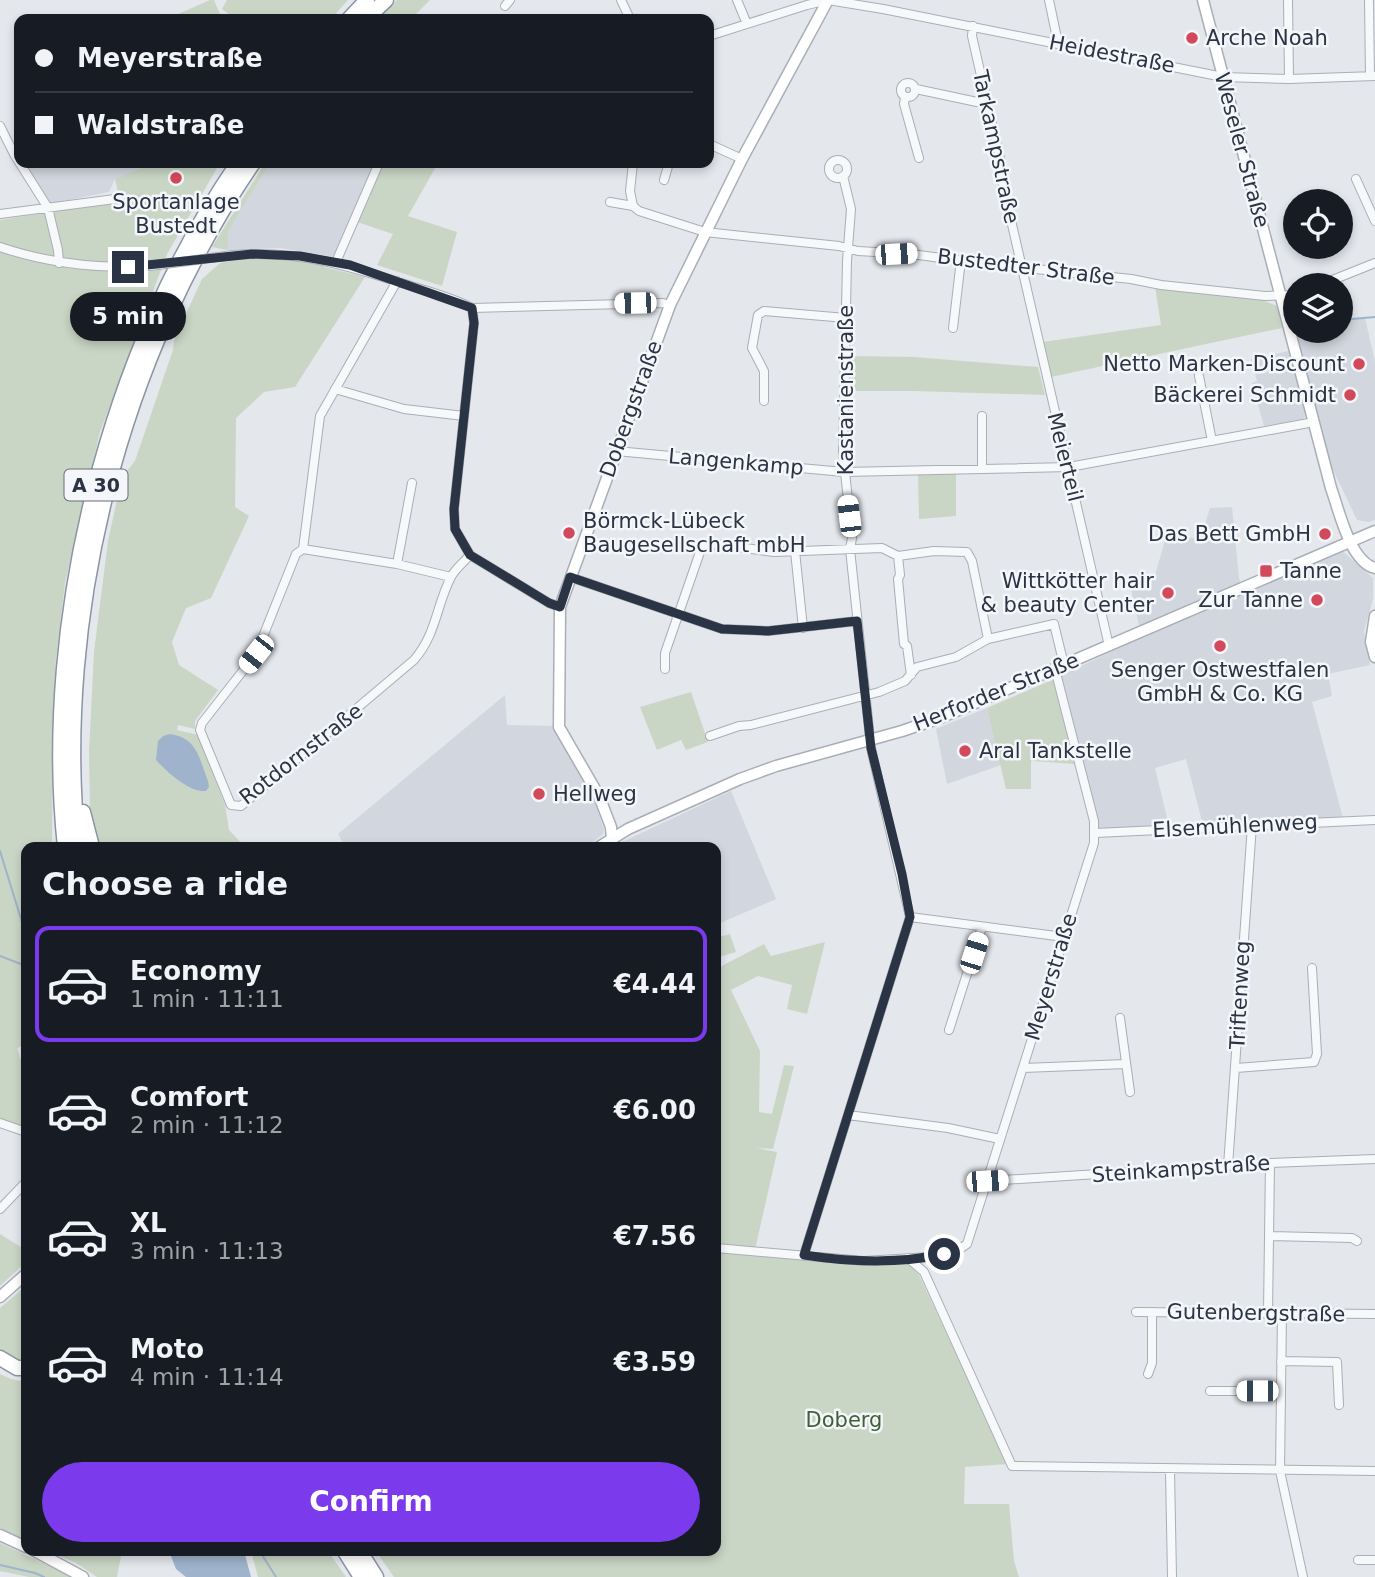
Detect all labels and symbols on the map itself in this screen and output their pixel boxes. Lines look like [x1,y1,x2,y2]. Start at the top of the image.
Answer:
place label: Arche Noah [1206,26,1328,50]
street label: Heidestraße [1047,30,1177,78]
marker: Arche Noah [1184,30,1200,46]
street label: Tarkampstraße [968,67,1024,226]
street label: Weseler Straße [1210,70,1274,230]
marker: Sportanlage Bustedt [168,170,184,186]
place label: Sportanlage Bustedt [112,190,240,238]
car [875,242,918,266]
street label: Bustedter Straße [936,244,1116,290]
route end [112,251,144,283]
callout: 5 min [70,292,186,340]
car [614,292,657,314]
street label: Kastanienstraße [834,305,858,475]
street label: Dobergstraße [595,337,667,481]
place label: Netto Marken-Discount [1103,352,1345,376]
marker: Netto Marken-Discount [1351,356,1367,372]
place label: Bäckerei Schmidt [1153,383,1336,407]
marker: Bäckerei Schmidt [1342,387,1358,403]
street label: Meierteil [1042,410,1088,504]
street label: Langenkamp [667,444,805,480]
road number: A 30 [64,470,128,500]
car [837,494,862,538]
place label: Börmck-Lübeck Baugesellschaft mbH [583,509,806,557]
place label: Das Bett GmbH [1148,522,1311,546]
marker: Börmck-Lübeck Baugesellschaft mbH [561,525,577,541]
marker: Das Bett GmbH [1317,526,1333,542]
place label: Tanne [1279,559,1342,583]
marker: Tanne [1258,563,1274,579]
place label: Wittkötter hair & beauty Center [981,569,1154,617]
marker: Wittkötter hair & beauty Center [1160,585,1176,601]
place label: Zur Tanne [1198,588,1303,612]
marker: Zur Tanne [1309,592,1325,608]
car [235,631,278,677]
marker: Senger Ostwestfalen GmbH & Co. KG [1212,638,1228,654]
street label: Herforder Straße [910,648,1082,736]
place label: Senger Ostwestfalen GmbH & Co. KG [1111,658,1329,706]
street label: Rotdornstraße [235,699,367,809]
place label: Aral Tankstelle [979,739,1132,763]
marker: Aral Tankstelle [957,743,973,759]
place label: Hellweg [553,782,637,806]
marker: Hellweg [531,786,547,802]
street label: Elsemühlenweg [1152,810,1318,842]
street label: Meyerstraße [1020,910,1082,1044]
car [958,930,991,976]
street label: Triftenweg [1225,940,1255,1051]
street label: Steinkampstraße [1091,1151,1271,1187]
car [966,1169,1009,1193]
route start [928,1238,960,1270]
street label: Gutenbergstraße [1166,1299,1346,1327]
car [1237,1381,1279,1402]
park label: Doberg [806,1408,882,1432]

